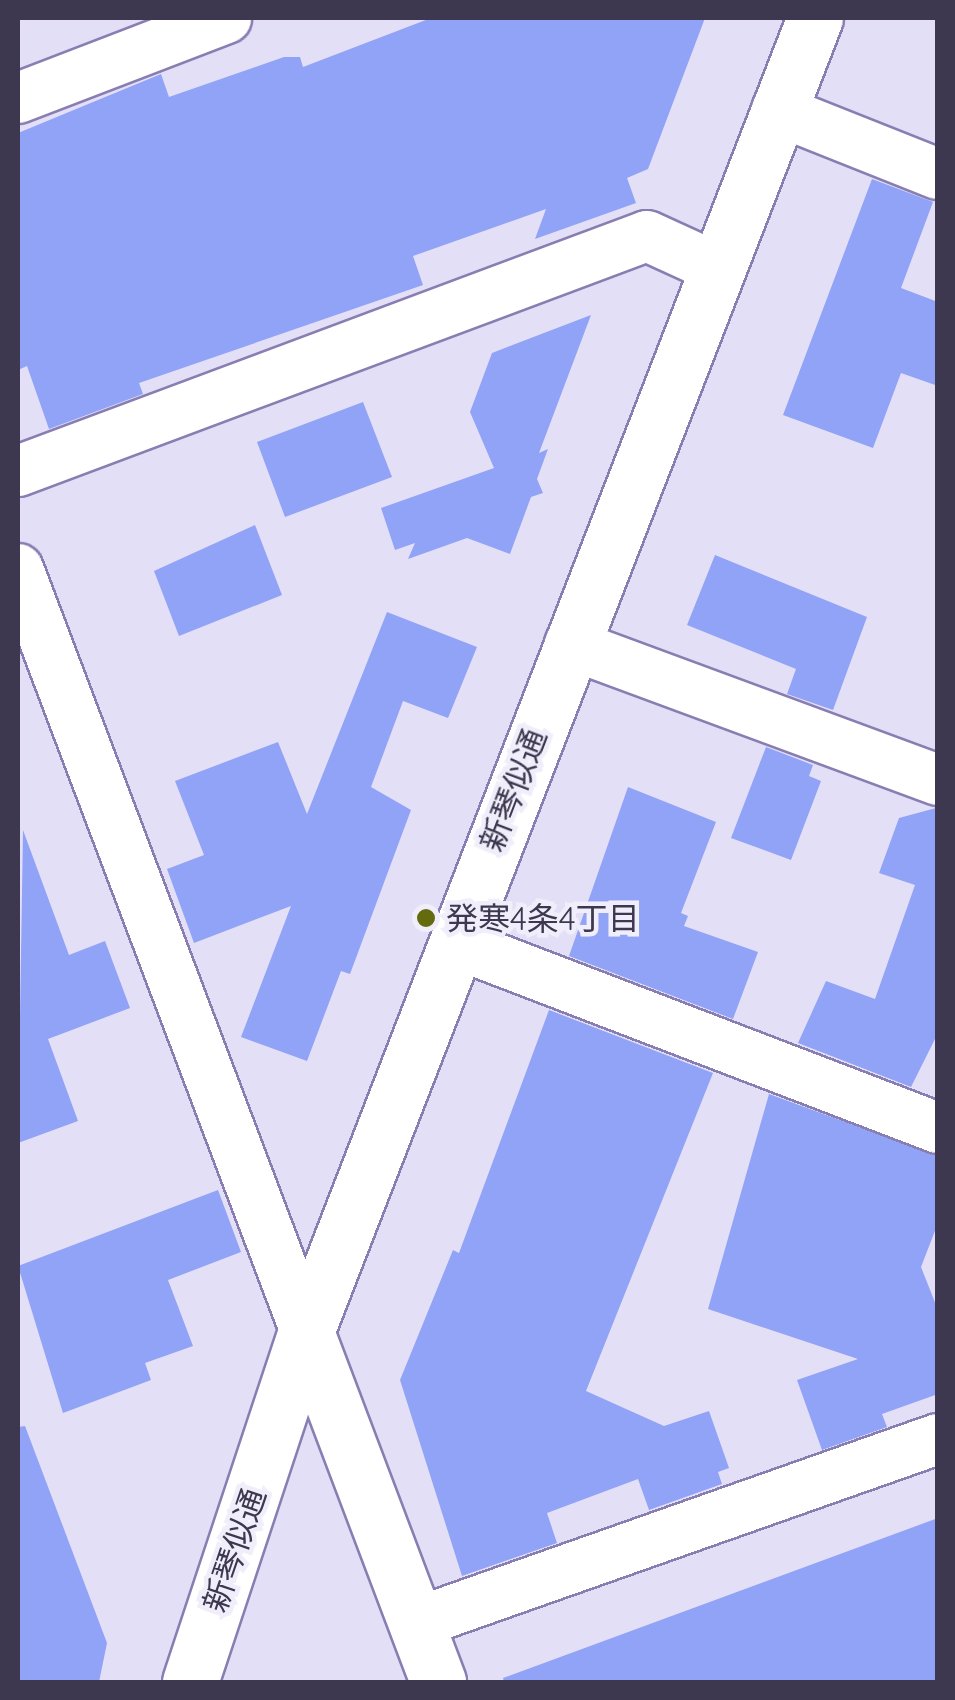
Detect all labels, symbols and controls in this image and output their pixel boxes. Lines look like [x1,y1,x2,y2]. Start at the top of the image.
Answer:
street label: 新琴似通 [472,723,554,857]
place label: 発寒4条4丁目 [446,899,640,937]
marker: 発寒4条4丁目 [415,907,437,929]
street label: 新琴似通 [195,1483,273,1617]

